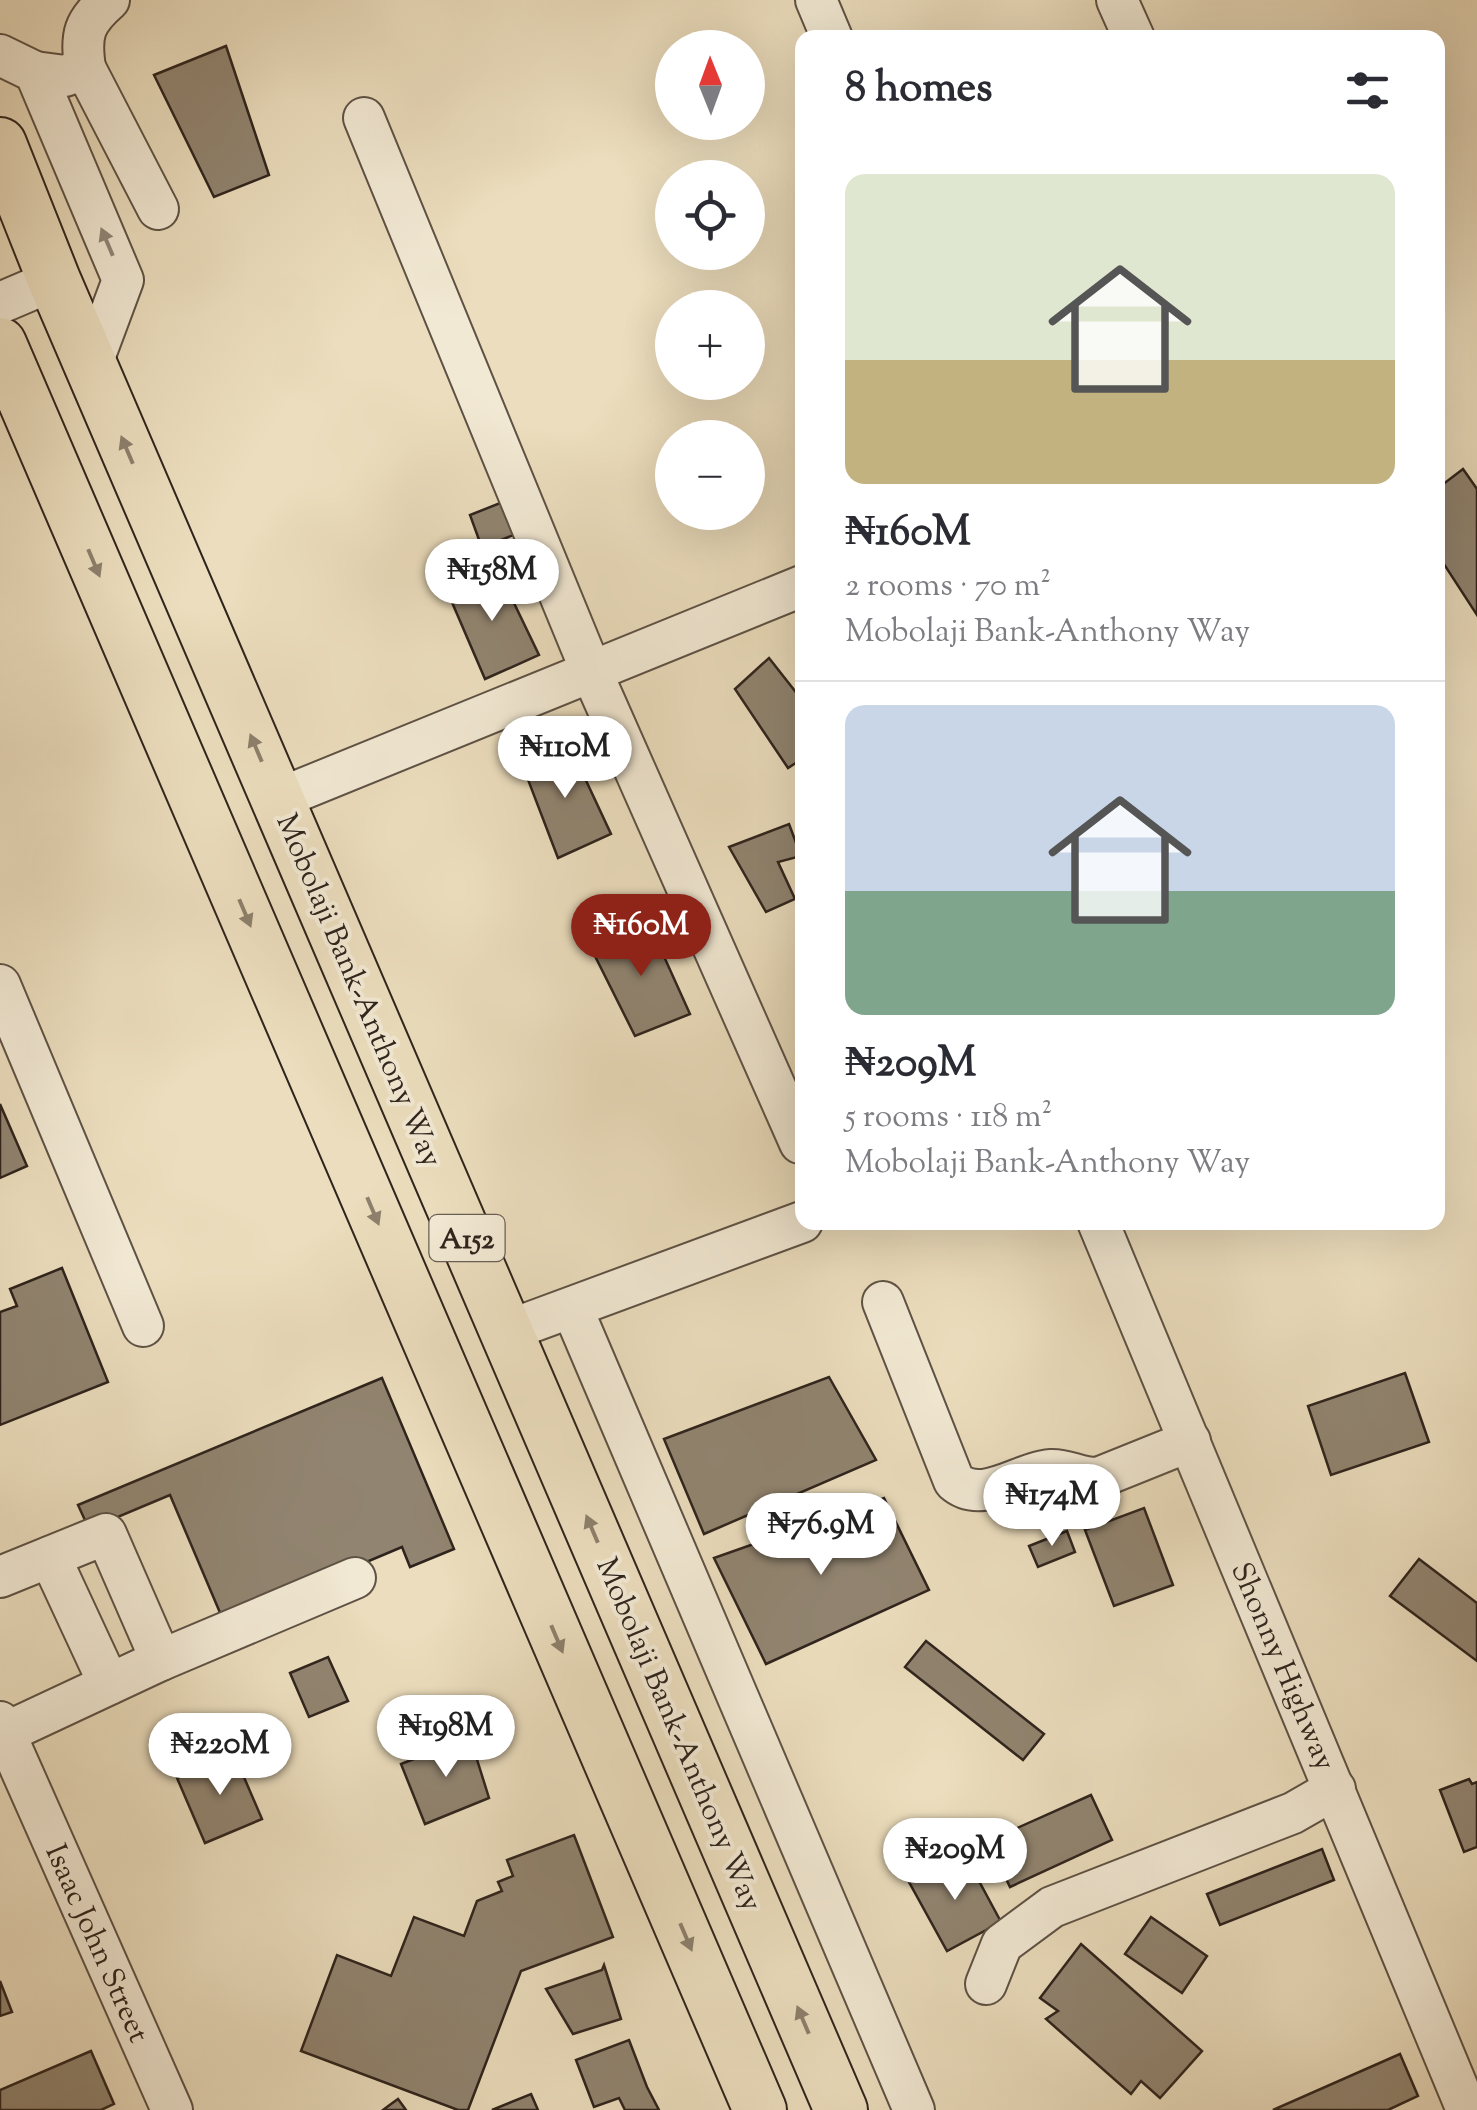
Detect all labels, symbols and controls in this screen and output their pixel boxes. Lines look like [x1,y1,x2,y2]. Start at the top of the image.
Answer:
north arrow [655,30,765,140]
map controls [655,30,765,530]
text: 8 homes [845,60,993,120]
icon: filters [1340,63,1395,118]
button: locate [655,160,765,270]
one-way arrow [99,228,115,257]
icon: home [1030,239,1210,419]
button: + [655,290,765,400]
button: − [655,420,765,530]
one-way arrow [119,435,135,464]
text: ₦160M [845,504,971,564]
pin: ₦158M [422,539,562,624]
one-way arrow [86,548,102,577]
text: ₦158M [447,548,537,594]
text: 2 rooms · 70 m² [845,564,1051,610]
text: Mobolaji Bank-Anthony Way [845,610,1250,656]
pin: ₦110M [495,716,635,801]
text: ₦110M [520,725,610,771]
one-way arrow [248,733,264,763]
icon: home [1030,770,1210,950]
street label: Mobolaji Bank-Anthony Way [264,808,452,1174]
pin: ₦160M [571,894,711,979]
one-way arrow [237,898,253,928]
text: ₦160M [593,903,689,949]
text: ₦209M [845,1035,976,1095]
text: 5 rooms · 118 m² [845,1095,1052,1141]
text: Mobolaji Bank-Anthony Way [845,1141,1250,1187]
one-way arrow [365,1196,381,1226]
road number: A152 [430,1215,504,1261]
pin: ₦174M [982,1464,1122,1549]
text: ₦174M [1005,1473,1099,1519]
pin: ₦76.9M [740,1493,902,1578]
text: ₦76.9M [768,1502,874,1548]
one-way arrow [584,1514,600,1544]
street label: Mobolaji Bank-Anthony Way [584,1552,772,1918]
street label: Shonny Highway [1218,1556,1345,1778]
one-way arrow [549,1624,565,1653]
pin: ₦198M [376,1695,516,1780]
text: ₦198M [399,1704,493,1750]
pin: ₦220M [150,1713,290,1798]
text: ₦220M [171,1722,269,1768]
pin: ₦209M [885,1818,1025,1903]
text: ₦209M [905,1827,1005,1873]
street label: Isaac John Street [33,1838,159,2050]
one-way arrow [678,1922,694,1952]
one-way arrow [795,2005,811,2035]

